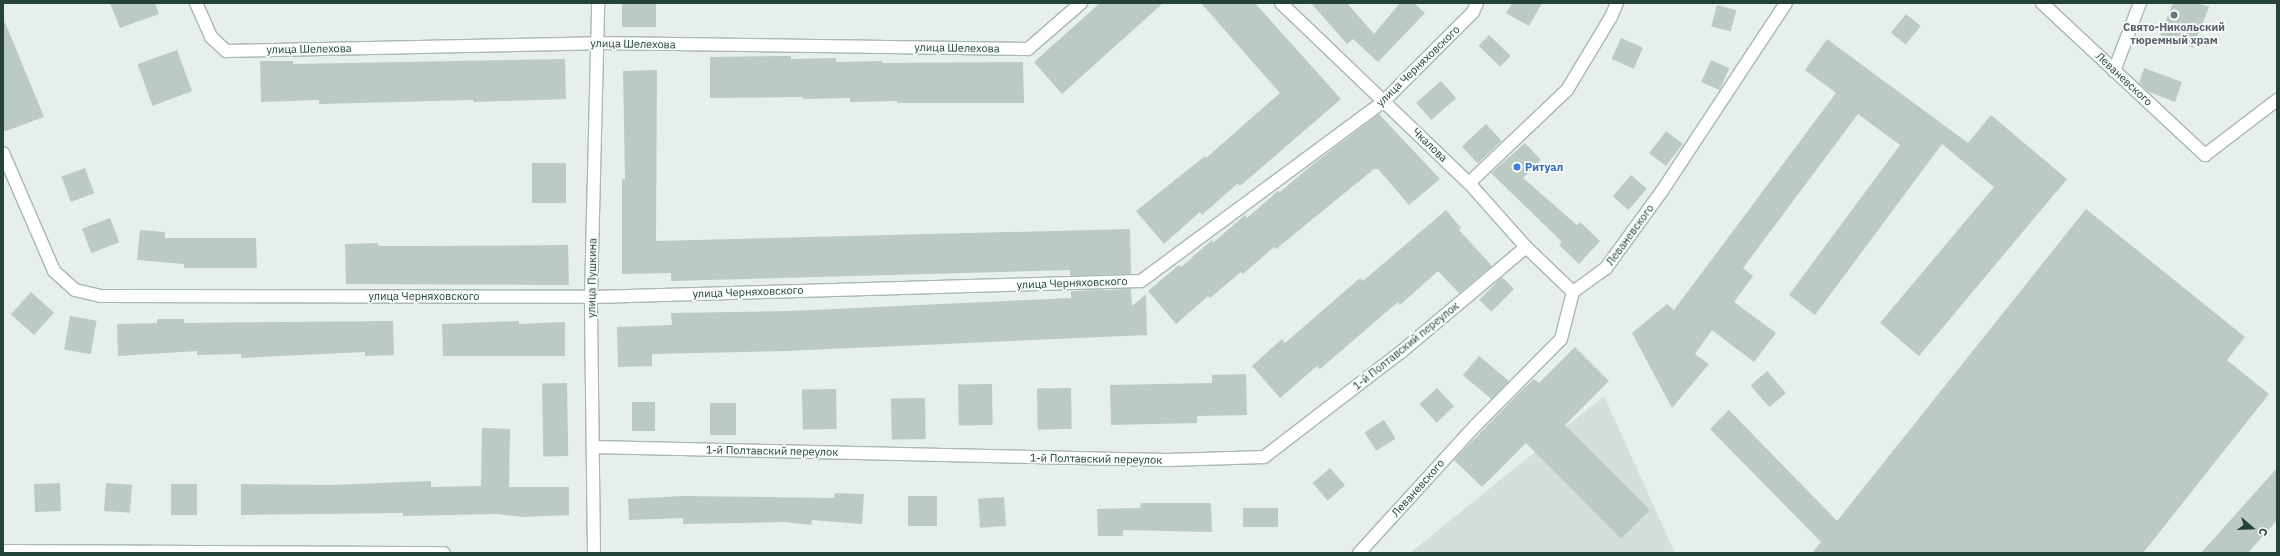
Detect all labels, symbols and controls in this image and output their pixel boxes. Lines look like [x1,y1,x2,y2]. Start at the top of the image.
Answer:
marker: Свято-Никольский тюремный храм [2169,10,2179,20]
place label: Свято-Никольский тюремный храм [2123,21,2225,47]
street label: улица Черняховского [1373,23,1463,109]
street label: улица Шелехова [590,37,676,51]
street label: улица Шелехова [914,41,1000,55]
street label: улица Шелехова [266,42,352,56]
street label: Леваневского [2093,49,2155,109]
street label: Чкалова [1410,125,1450,165]
place label: Ритуал [1525,160,1563,174]
marker: Ритуал [1512,162,1522,172]
street label: Леваневского [1603,202,1657,268]
street label: улица Пушкина [585,238,599,318]
street label: улица Черняховского [1016,274,1128,292]
street label: улица Черняховского [692,283,804,301]
street label: улица Черняховского [369,289,479,303]
street label: 1-й Полтавский переулок [1350,299,1462,393]
street label: 1-й Полтавский переулок [706,443,838,459]
street label: 1-й Полтавский переулок [1030,451,1162,467]
street label: Леваневского [1389,457,1447,519]
north arrow [2232,508,2272,548]
text: С [2256,526,2271,538]

